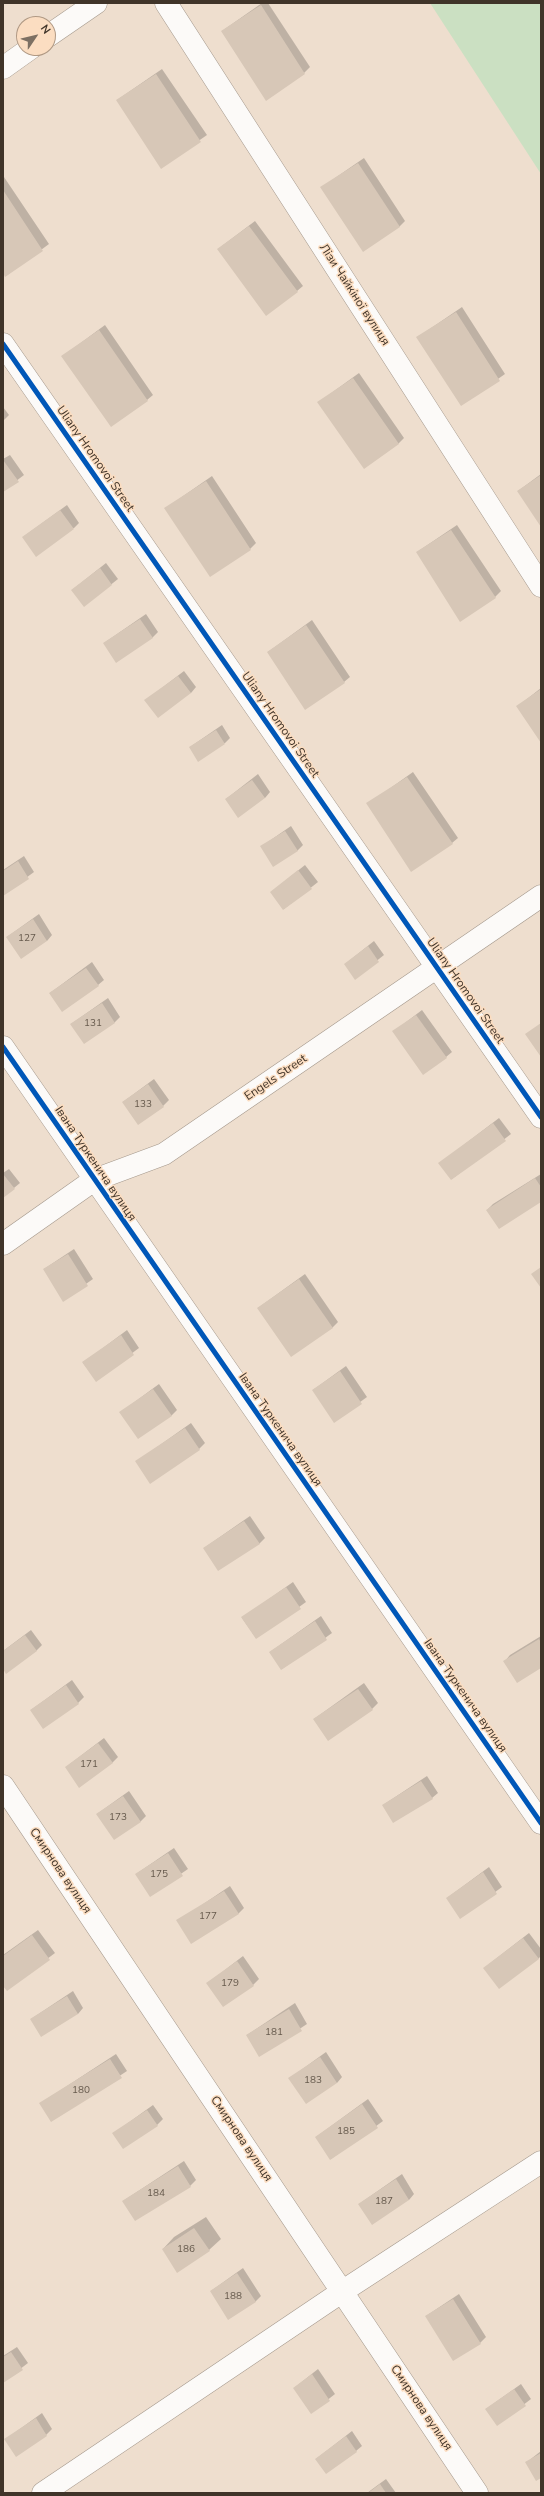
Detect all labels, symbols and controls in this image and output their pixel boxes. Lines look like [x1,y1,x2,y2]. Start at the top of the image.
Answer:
north arrow [16,16,56,56]
text: N [37,22,54,37]
street label: Лізи Чайкіної вулиця [316,241,392,349]
street label: Uliany Hromovoi Street [53,403,137,515]
street label: Uliany Hromovoi Street [238,669,322,781]
house number: 127 [18,933,36,945]
street label: Uliany Hromovoi Street [423,935,507,1047]
house number: 131 [84,1018,102,1030]
street label: Engels Street [242,1052,310,1104]
house number: 133 [134,1099,152,1111]
street label: Івана Туркенича вулиця [51,1104,139,1224]
street label: Івана Туркенича вулиця [235,1370,325,1490]
street label: Івана Туркенича вулиця [420,1636,510,1756]
house number: 171 [80,1759,98,1771]
house number: 173 [109,1812,127,1824]
street label: Смирнова вулиця [26,1825,94,1917]
house number: 175 [150,1869,168,1881]
house number: 177 [199,1911,217,1923]
house number: 179 [221,1978,239,1990]
house number: 181 [265,2027,283,2039]
house number: 183 [304,2075,322,2087]
house number: 180 [72,2085,90,2097]
street label: Смирнова вулиця [207,2093,275,2185]
house number: 185 [337,2126,355,2138]
house number: 184 [147,2188,165,2200]
house number: 187 [375,2196,393,2208]
house number: 186 [177,2244,195,2256]
house number: 188 [224,2291,242,2303]
street label: Смирнова вулиця [387,2362,455,2454]

